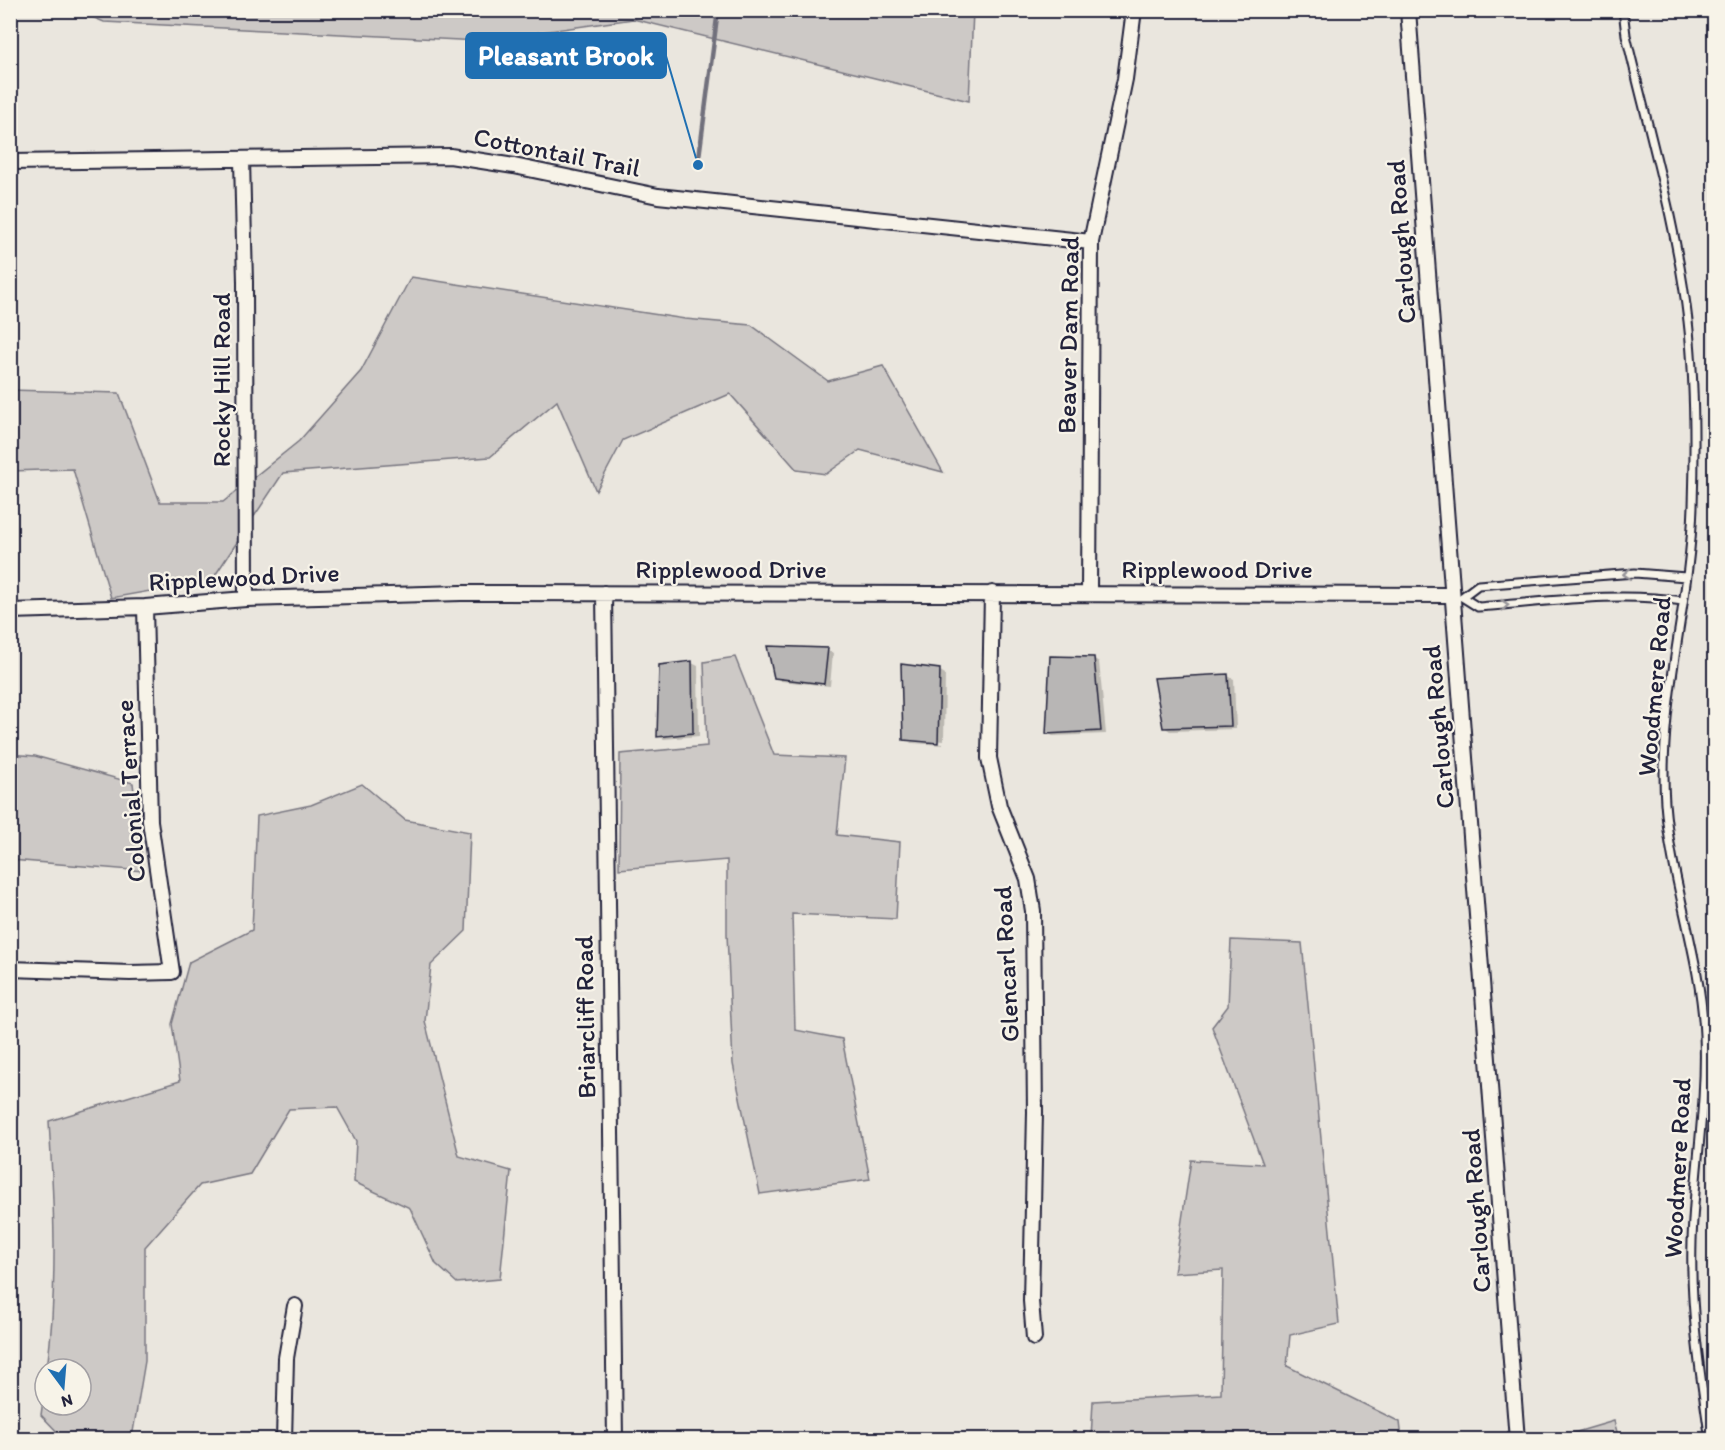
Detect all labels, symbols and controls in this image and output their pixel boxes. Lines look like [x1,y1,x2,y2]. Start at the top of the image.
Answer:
callout: Pleasant Brook [466,33,666,78]
text: Pleasant Brook [478,39,655,72]
street label: Cottontail Trail [471,120,643,184]
street label: Carlough Road [1379,159,1423,325]
street label: Beaver Dam Road [1050,235,1086,434]
street label: Rocky Hill Road [205,293,237,467]
street label: Ripplewood Drive [635,553,827,585]
street label: Ripplewood Drive [1121,553,1313,585]
street label: Ripplewood Drive [148,556,340,598]
one-way arrow [1623,567,1632,580]
street label: Woodmere Road [1630,594,1678,778]
one-way arrow [1500,599,1509,612]
street label: Carlough Road [1415,644,1461,810]
street label: Colonial Terrace [108,699,152,883]
street label: Glencarl Road [986,885,1026,1043]
street label: Briarcliff Road [568,934,602,1099]
street label: Woodmere Road [1656,1076,1698,1259]
street label: Carlough Road [1454,1128,1498,1294]
north arrow [33,1357,93,1417]
text: N [59,1390,75,1412]

